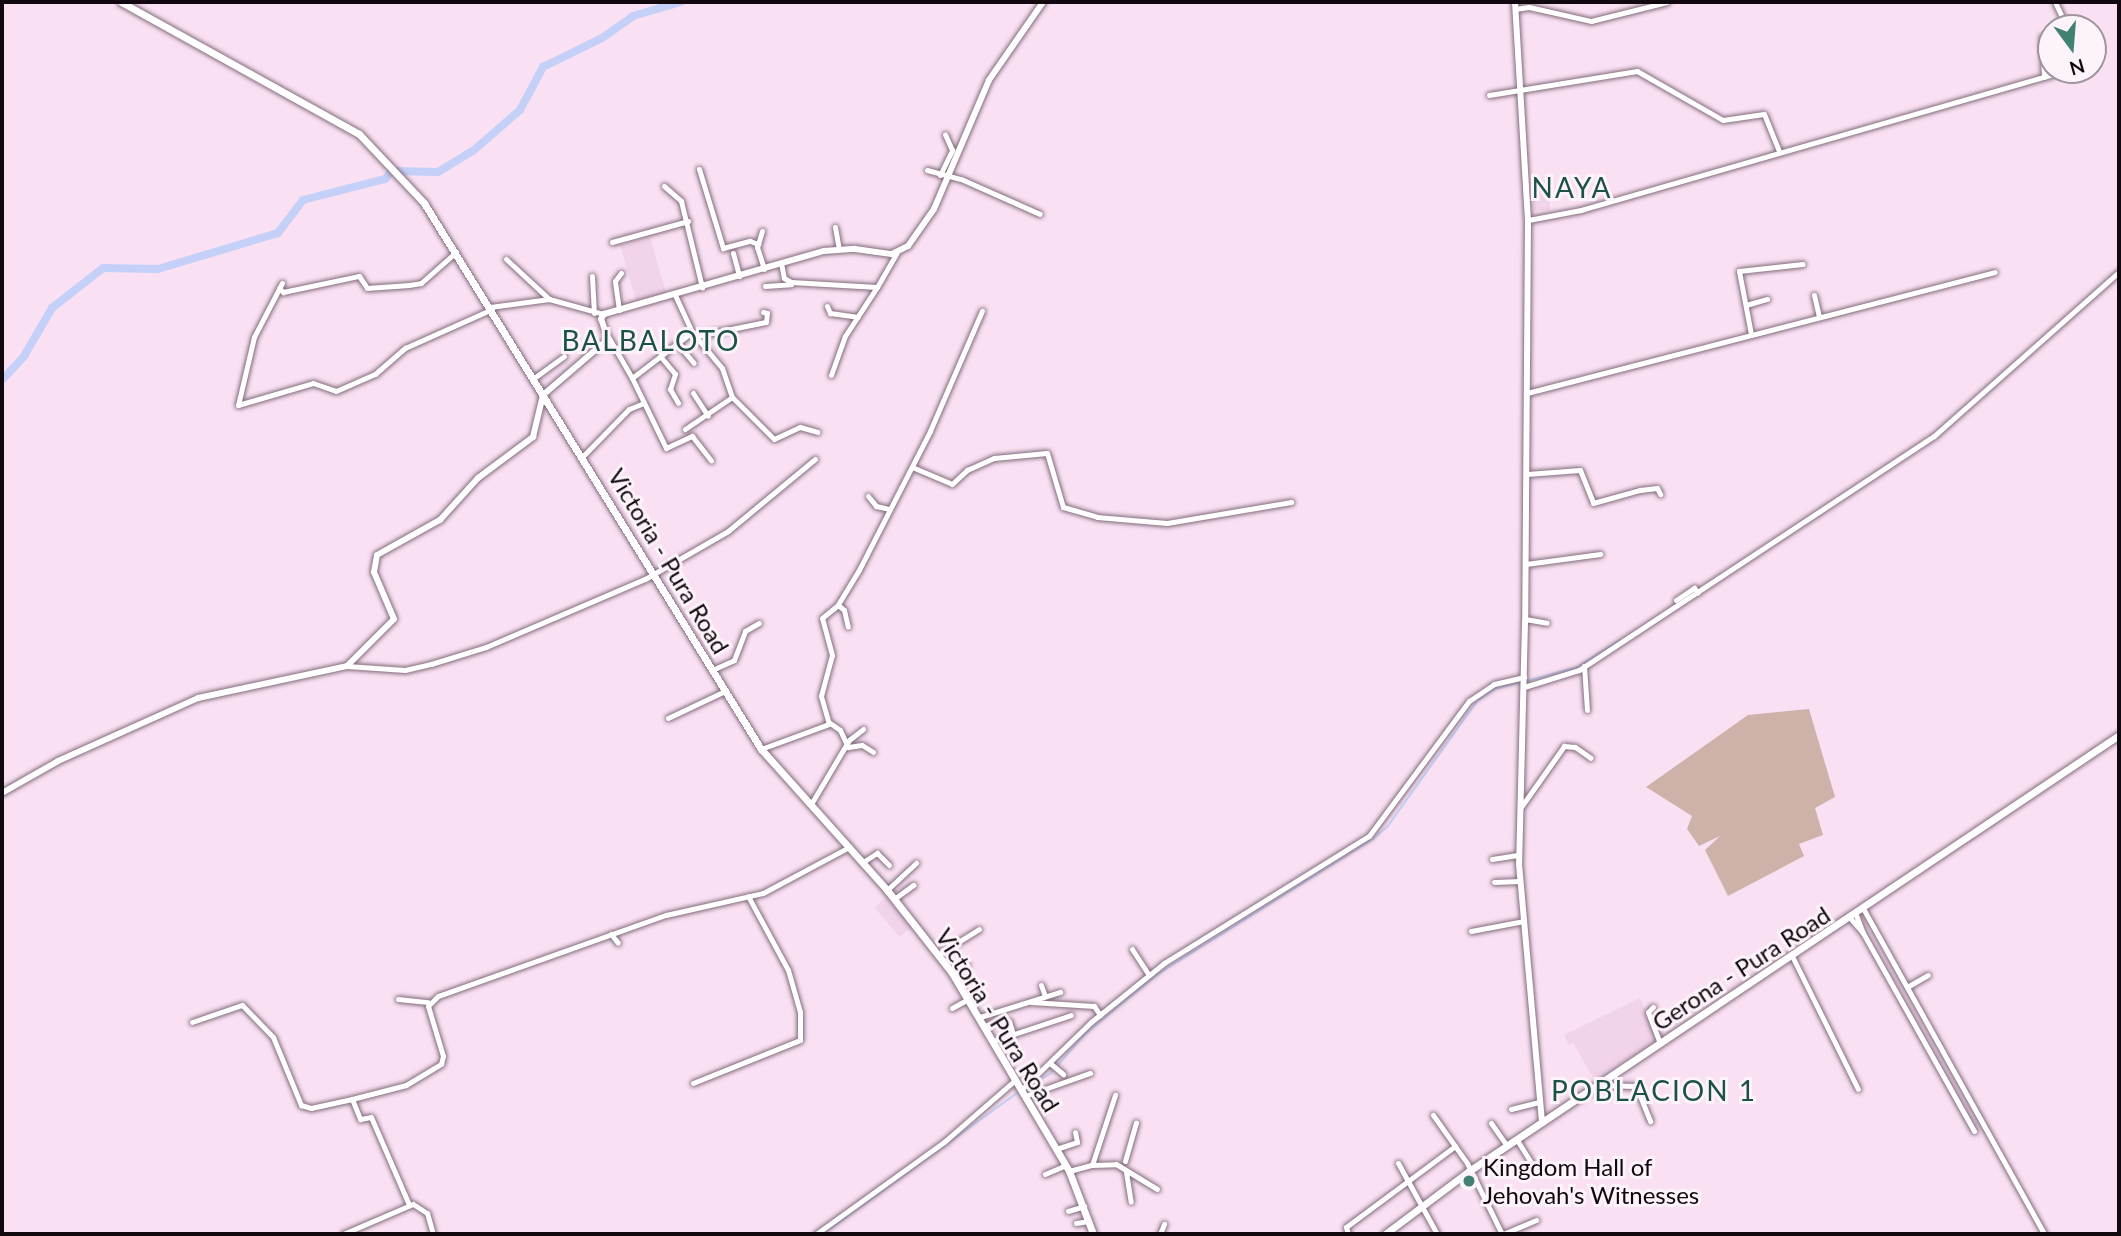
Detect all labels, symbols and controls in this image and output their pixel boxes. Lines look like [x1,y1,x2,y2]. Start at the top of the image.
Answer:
north arrow [2037,14,2107,84]
text: N [2067,55,2088,81]
district label: NAYA [1532,170,1612,204]
district label: BALBALOTO [563,323,739,357]
street label: Victoria - Pura Road [602,463,736,659]
street label: Gerona - Pura Road [1647,900,1835,1036]
street label: Victoria - Pura Road [930,923,1066,1117]
district label: POBLACION 1 [1552,1073,1756,1107]
place label: Kingdom Hall of Jehovah's Witnesses [1483,1153,1700,1209]
marker: Kingdom Hall of Jehovah's Witnesses [1461,1173,1477,1189]

